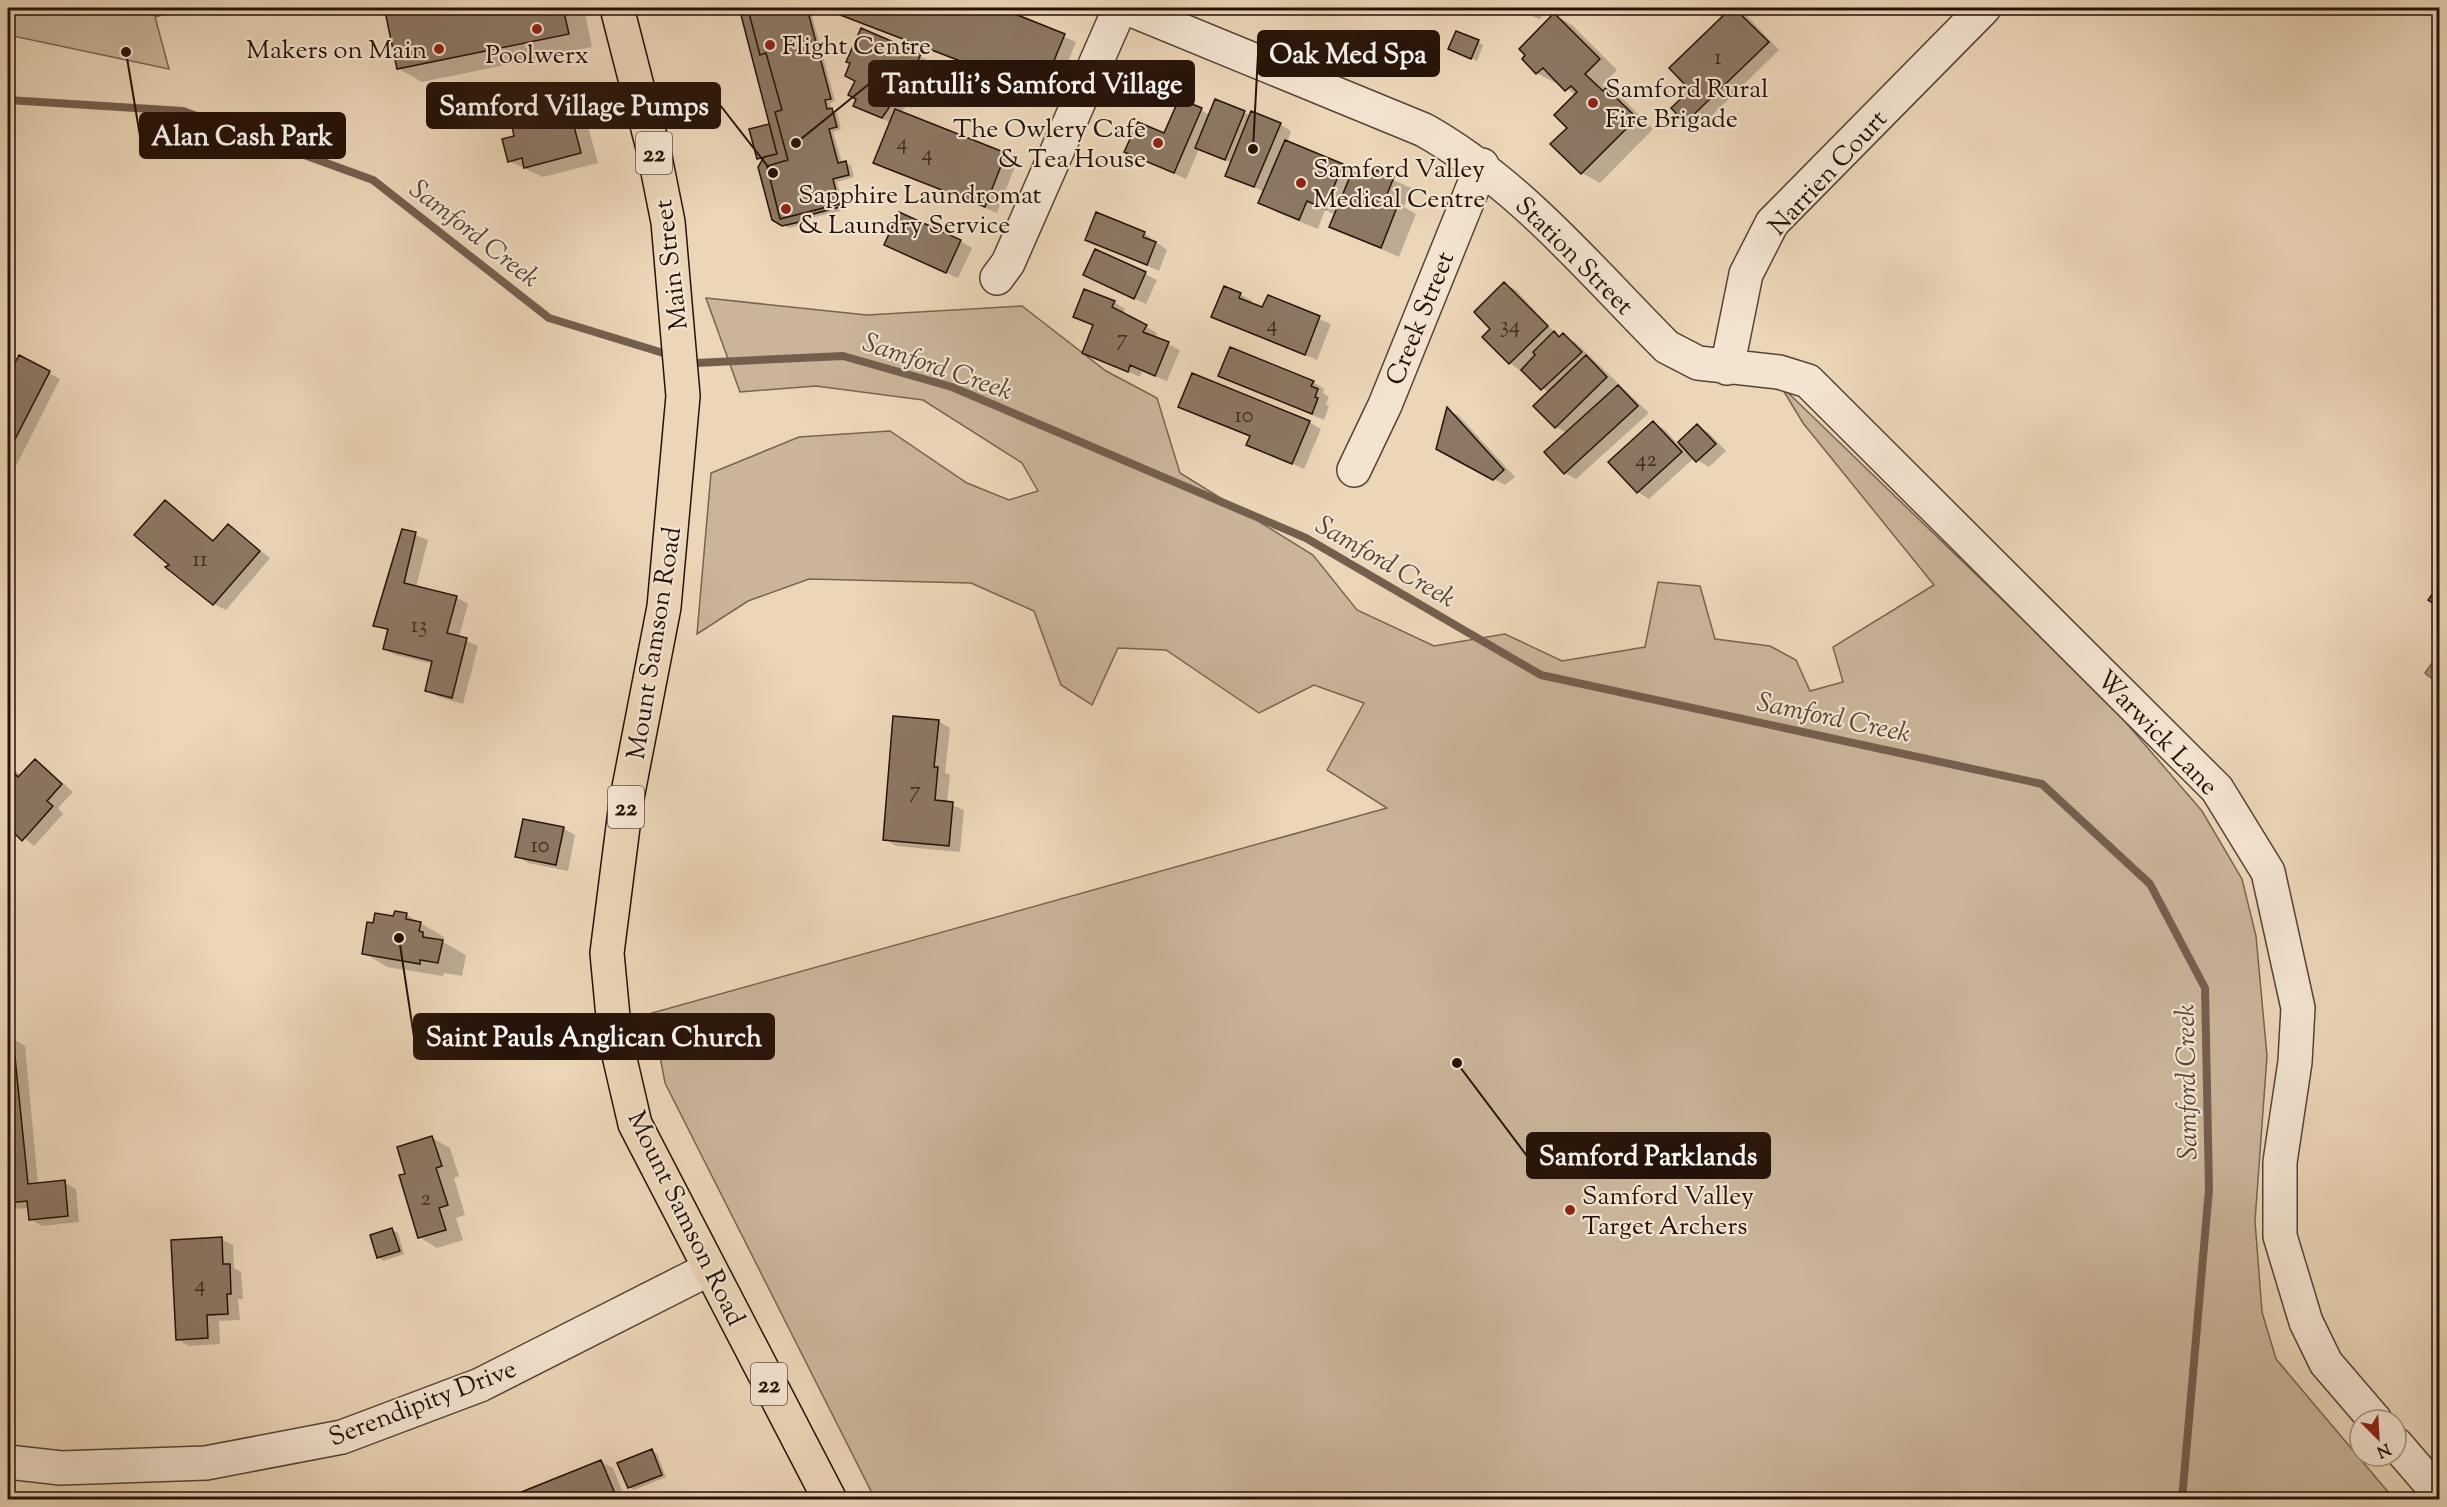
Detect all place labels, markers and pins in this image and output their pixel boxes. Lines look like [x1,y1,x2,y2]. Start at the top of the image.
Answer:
marker: Poolwerx [530,22,544,36]
place label: Flight Centre [782,29,931,66]
callout: Oak Med Spa [1258,31,1439,76]
place label: Makers on Main [246,33,427,70]
place label: Poolwerx [485,38,589,75]
marker: Flight Centre [763,38,777,52]
marker: Makers on Main [432,42,446,56]
callout: Tantulli’s Samford Village [869,61,1194,106]
place label: Samford Rural Fire Brigade [1605,72,1769,139]
callout: Samford Village Pumps [427,83,720,128]
marker: Samford Rural Fire Brigade [1586,96,1600,110]
place label: The Owlery Cafe & Tea House [953,112,1146,179]
callout: Alan Cash Park [140,113,345,158]
marker: The Owlery Cafe & Tea House [1151,136,1165,150]
place label: Samford Valley Medical Centre [1313,152,1485,219]
marker: Samford Valley Medical Centre [1294,176,1308,190]
place label: Sapphire Laundromat & Laundry Service [798,178,1042,245]
marker: Sapphire Laundromat & Laundry Service [779,202,793,216]
callout: Saint Pauls Anglican Church [414,1014,774,1059]
callout: Samford Parklands [1527,1133,1770,1178]
place label: Samford Valley Target Archers [1582,1179,1754,1246]
marker: Samford Valley Target Archers [1563,1203,1577,1217]

